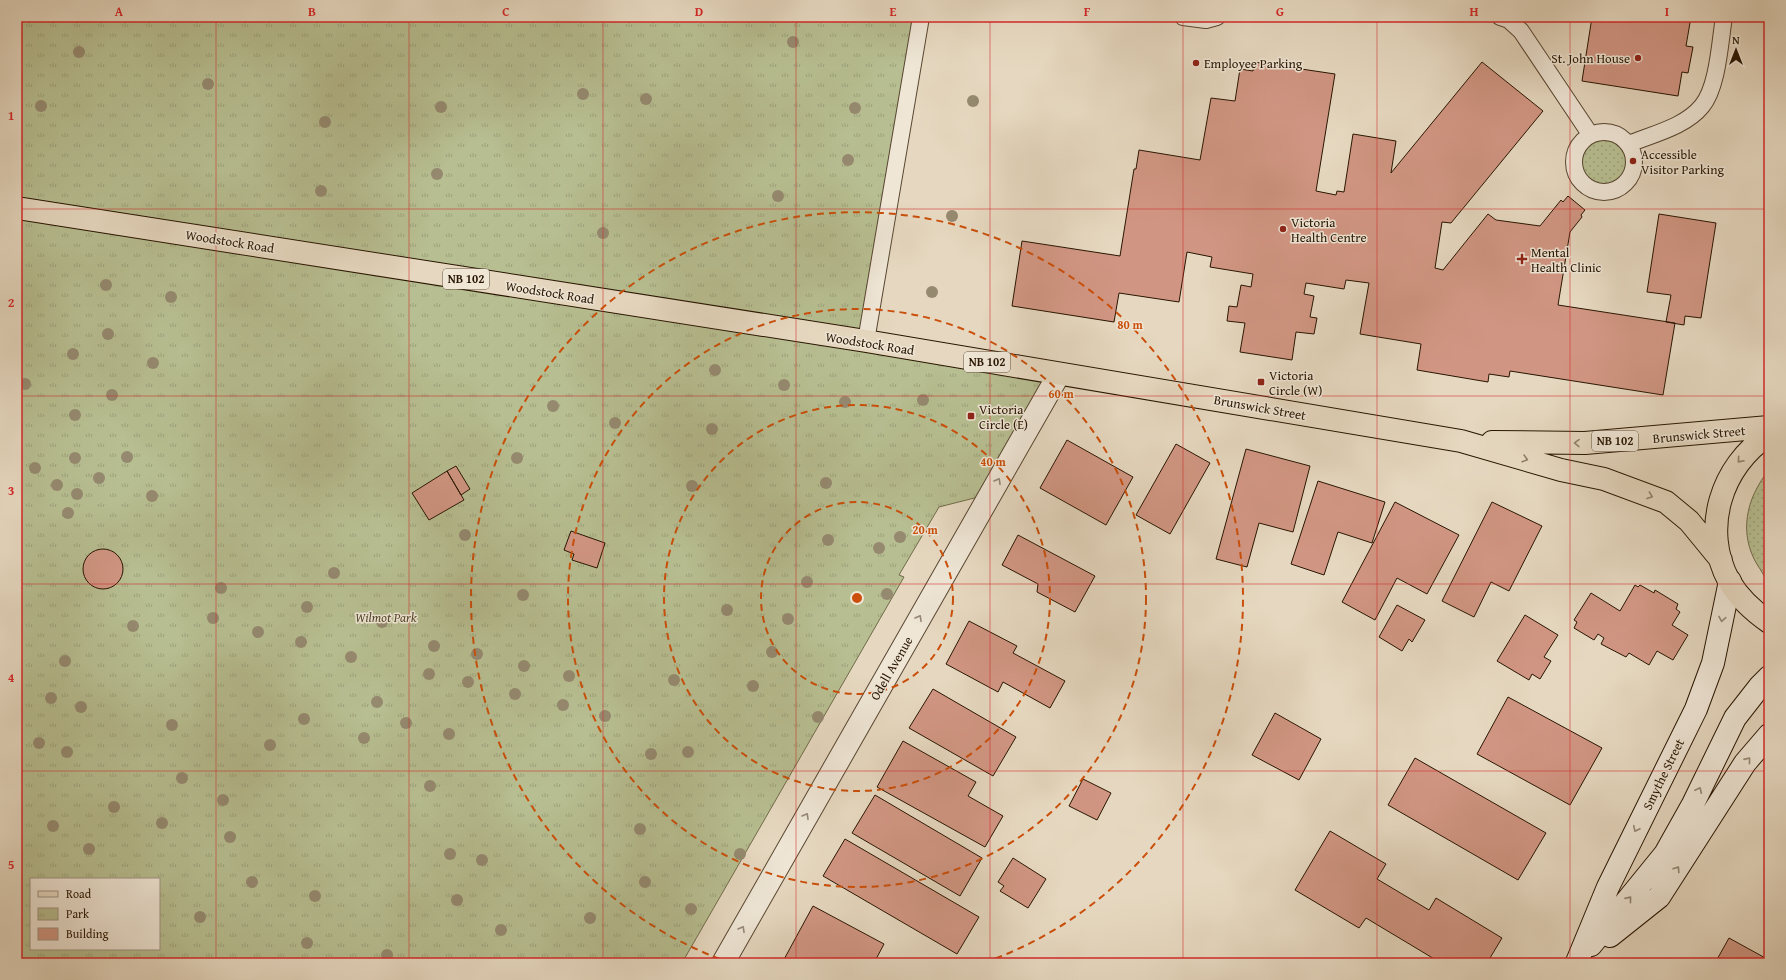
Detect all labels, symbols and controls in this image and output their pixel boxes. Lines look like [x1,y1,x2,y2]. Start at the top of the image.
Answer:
text: A [115,2,124,21]
text: B [308,2,316,21]
text: C [502,2,510,21]
text: D [695,2,703,21]
text: E [890,2,897,21]
text: F [1084,2,1091,21]
text: G [1276,2,1284,21]
text: H [1469,2,1479,21]
text: I [1665,2,1669,21]
north arrow [1716,30,1756,70]
text: N [1732,32,1740,48]
place label: St. John House [1551,49,1630,68]
marker: St. John House [1633,53,1643,63]
place label: Employee Parking [1204,54,1303,73]
marker: Employee Parking [1191,58,1201,68]
text: 1 [8,106,14,125]
place label: Accessible Visitor Parking [1641,145,1724,179]
marker: Accessible Visitor Parking [1628,156,1638,166]
place label: Victoria Health Centre [1291,213,1367,247]
marker: Victoria Health Centre [1278,224,1288,234]
street label: Woodstock Road [184,225,276,258]
place label: Mental Health Clinic [1531,243,1602,277]
marker: Mental Health Clinic [1516,253,1528,265]
road number: NB 102 [443,269,489,289]
street label: Woodstock Road [504,276,596,309]
text: 2 [8,293,15,312]
text: 80 m [1117,316,1143,333]
street label: Woodstock Road [824,327,916,360]
road number: NB 102 [964,352,1010,372]
place label: Victoria Circle (W) [1269,366,1322,400]
marker: Victoria Circle (W) [1256,377,1266,387]
text: 60 m [1048,385,1074,402]
street label: Brunswick Street [1212,390,1308,425]
place label: Victoria Circle (E) [979,400,1028,434]
marker: Victoria Circle (E) [966,411,976,421]
street label: Brunswick Street [1652,421,1747,448]
road number: NB 102 [1592,431,1638,451]
one-way arrow [1574,439,1580,447]
text: 40 m [980,453,1006,470]
one-way arrow [1522,454,1529,463]
one-way arrow [1737,455,1745,463]
one-way arrow [993,478,1000,485]
text: 3 [8,481,14,500]
one-way arrow [1646,491,1653,499]
text: 20 m [912,521,938,538]
centre of rings [850,591,864,605]
park label: Wilmot Park [355,608,417,627]
one-way arrow [915,615,922,622]
one-way arrow [1719,616,1727,622]
street label: Odell Avenue [865,633,917,704]
text: 4 [8,668,15,687]
street label: Smythe Street [1638,735,1689,813]
one-way arrow [1743,758,1750,765]
one-way arrow [1694,787,1702,795]
one-way arrow [802,813,809,820]
one-way arrow [1633,825,1641,832]
text: 5 [8,855,15,874]
one-way arrow [1672,866,1679,873]
legend [30,878,160,950]
text: Road [66,885,92,902]
one-way arrow [1624,896,1631,903]
text: Park [66,905,90,922]
text: Building [66,925,109,942]
one-way arrow [738,926,745,933]

